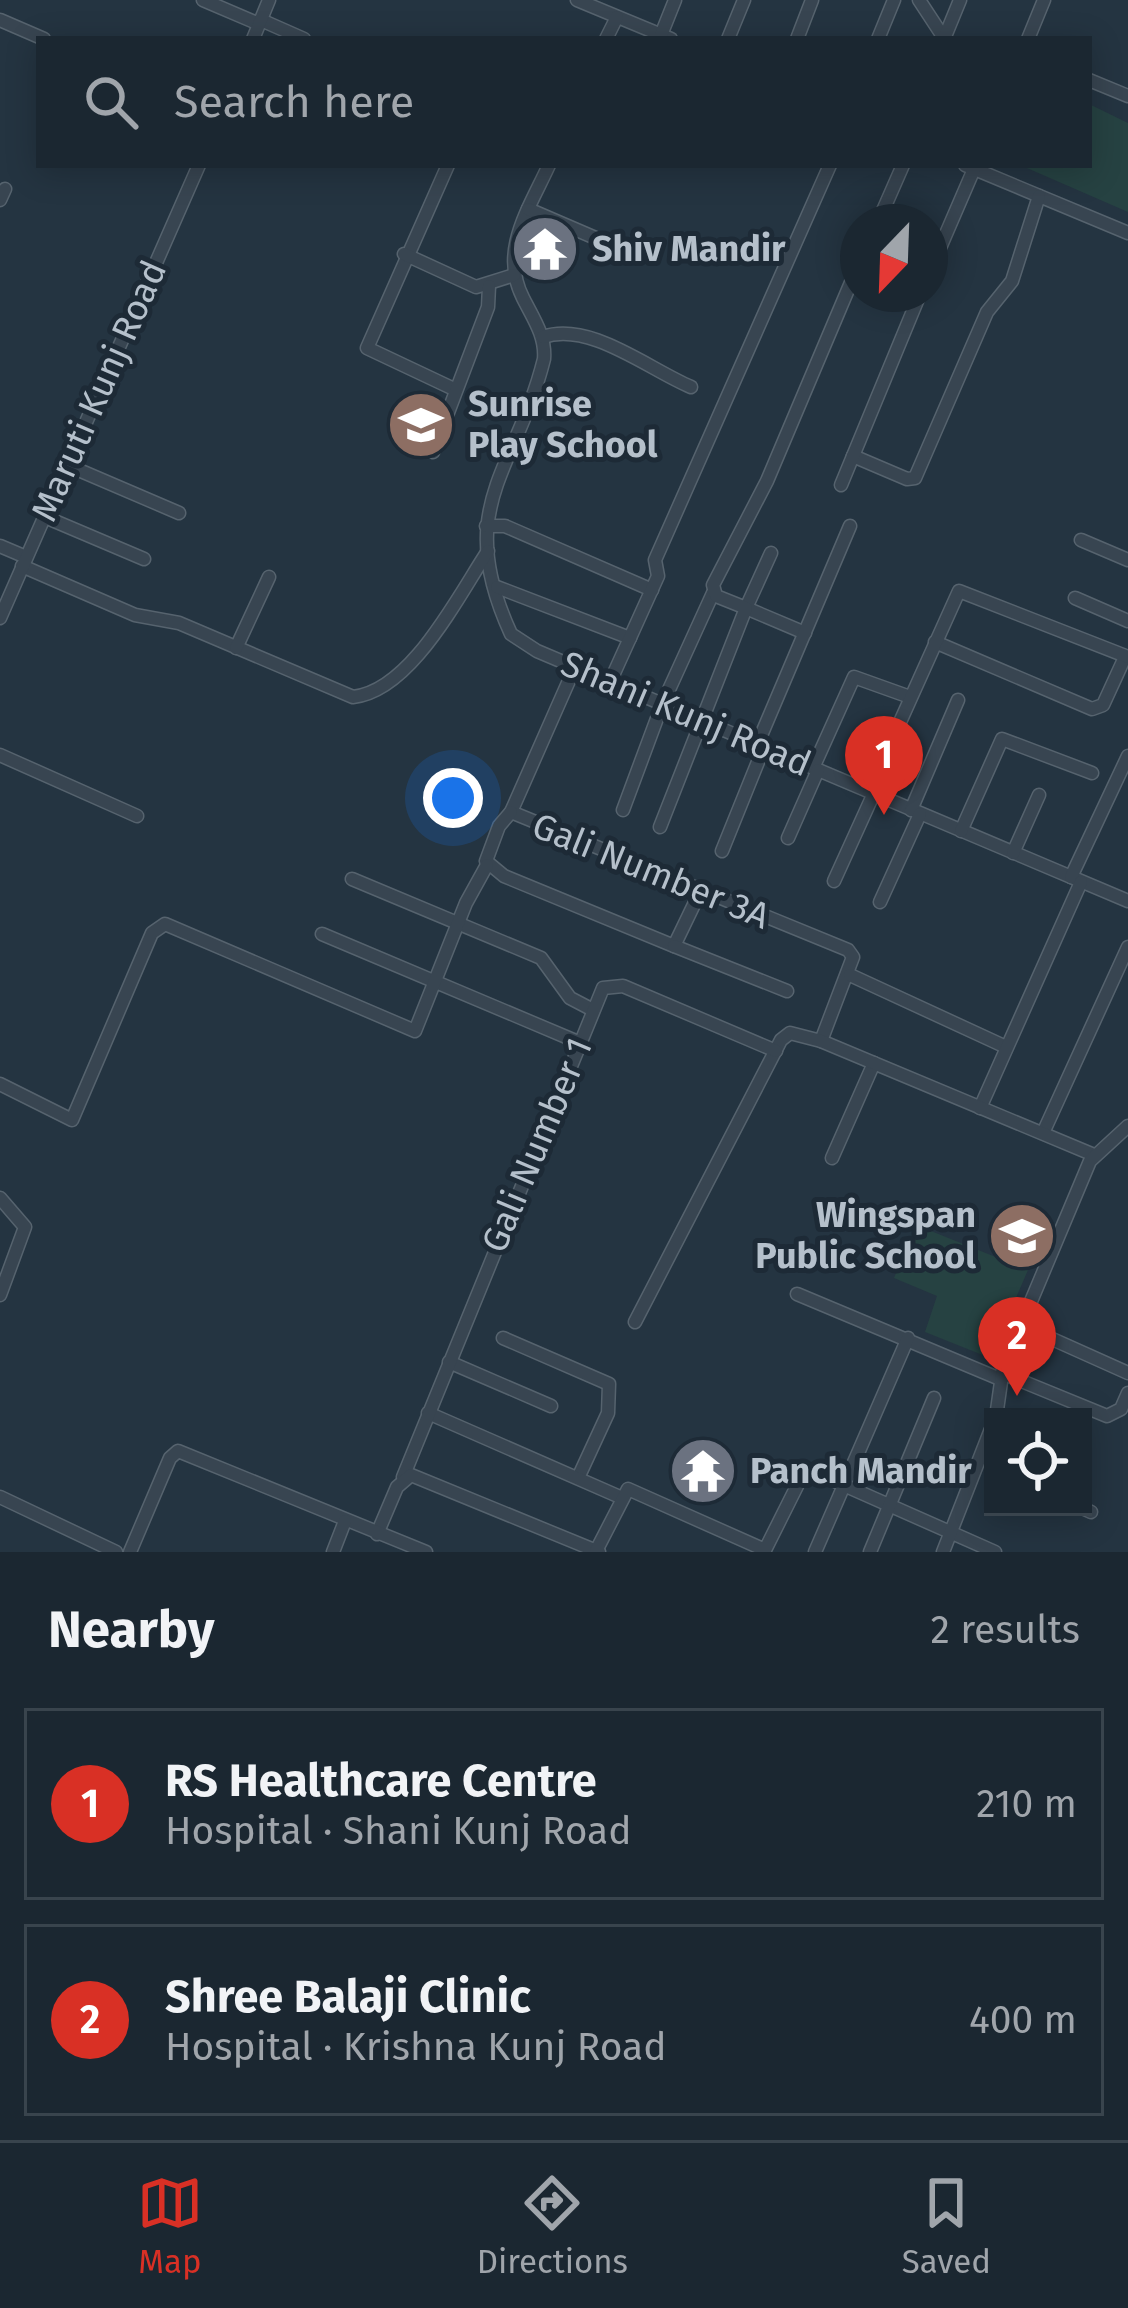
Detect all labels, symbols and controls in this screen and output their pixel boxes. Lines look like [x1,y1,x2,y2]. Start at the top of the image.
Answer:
search box [36,36,1092,168]
icon: search [78,69,144,135]
text: Search here [174,75,414,129]
north arrow [840,204,948,312]
temple icon: Shiv Mandir [510,214,580,284]
place label: Shiv Mandir [592,227,786,271]
street label: Maruti Kunj Road [22,254,176,528]
place label: Sunrise Play School [468,382,658,467]
school or university icon: Sunrise Play School [386,390,456,460]
street label: Shani Kunj Road [555,642,817,786]
pin: 1 [845,716,923,815]
your location [423,768,483,828]
street label: Gali Number 3A [526,803,776,939]
street label: Gali Number 1 [472,1031,602,1259]
place label: Wingspan Public School [755,1193,976,1278]
school or university icon: Wingspan Public School [987,1201,1057,1271]
pin: 2 [978,1297,1056,1396]
map controls [984,1408,1092,1516]
button: locate [984,1408,1092,1516]
temple icon: Panch Mandir [668,1436,738,1506]
place label: Panch Mandir [750,1449,972,1493]
text: Nearby [48,1599,214,1661]
text: 2 results [931,1607,1080,1653]
text: RS Healthcare Centre [165,1754,597,1808]
text: 1 [81,1781,99,1827]
text: 210 m [976,1781,1077,1827]
text: Hospital · Shani Kunj Road [165,1808,632,1854]
text: Shree Balaji Clinic [165,1970,531,2024]
text: 2 [80,1997,100,2043]
text: 400 m [969,1997,1077,2043]
text: Hospital · Krishna Kunj Road [165,2024,667,2070]
tab: Map [137,2170,203,2282]
tab: Directions [477,2170,628,2282]
tab: Saved [902,2170,991,2282]

